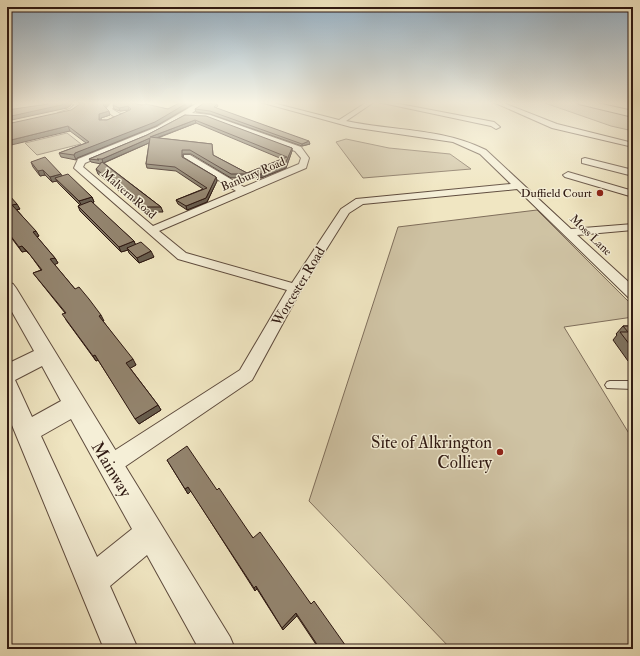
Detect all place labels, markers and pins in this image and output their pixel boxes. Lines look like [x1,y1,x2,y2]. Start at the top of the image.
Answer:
place label: Duffield Court [521,186,592,201]
marker: Duffield Court [595,188,605,198]
place label: Site of Alkrington Colliery [371,432,493,474]
marker: Site of Alkrington Colliery [495,447,505,457]

